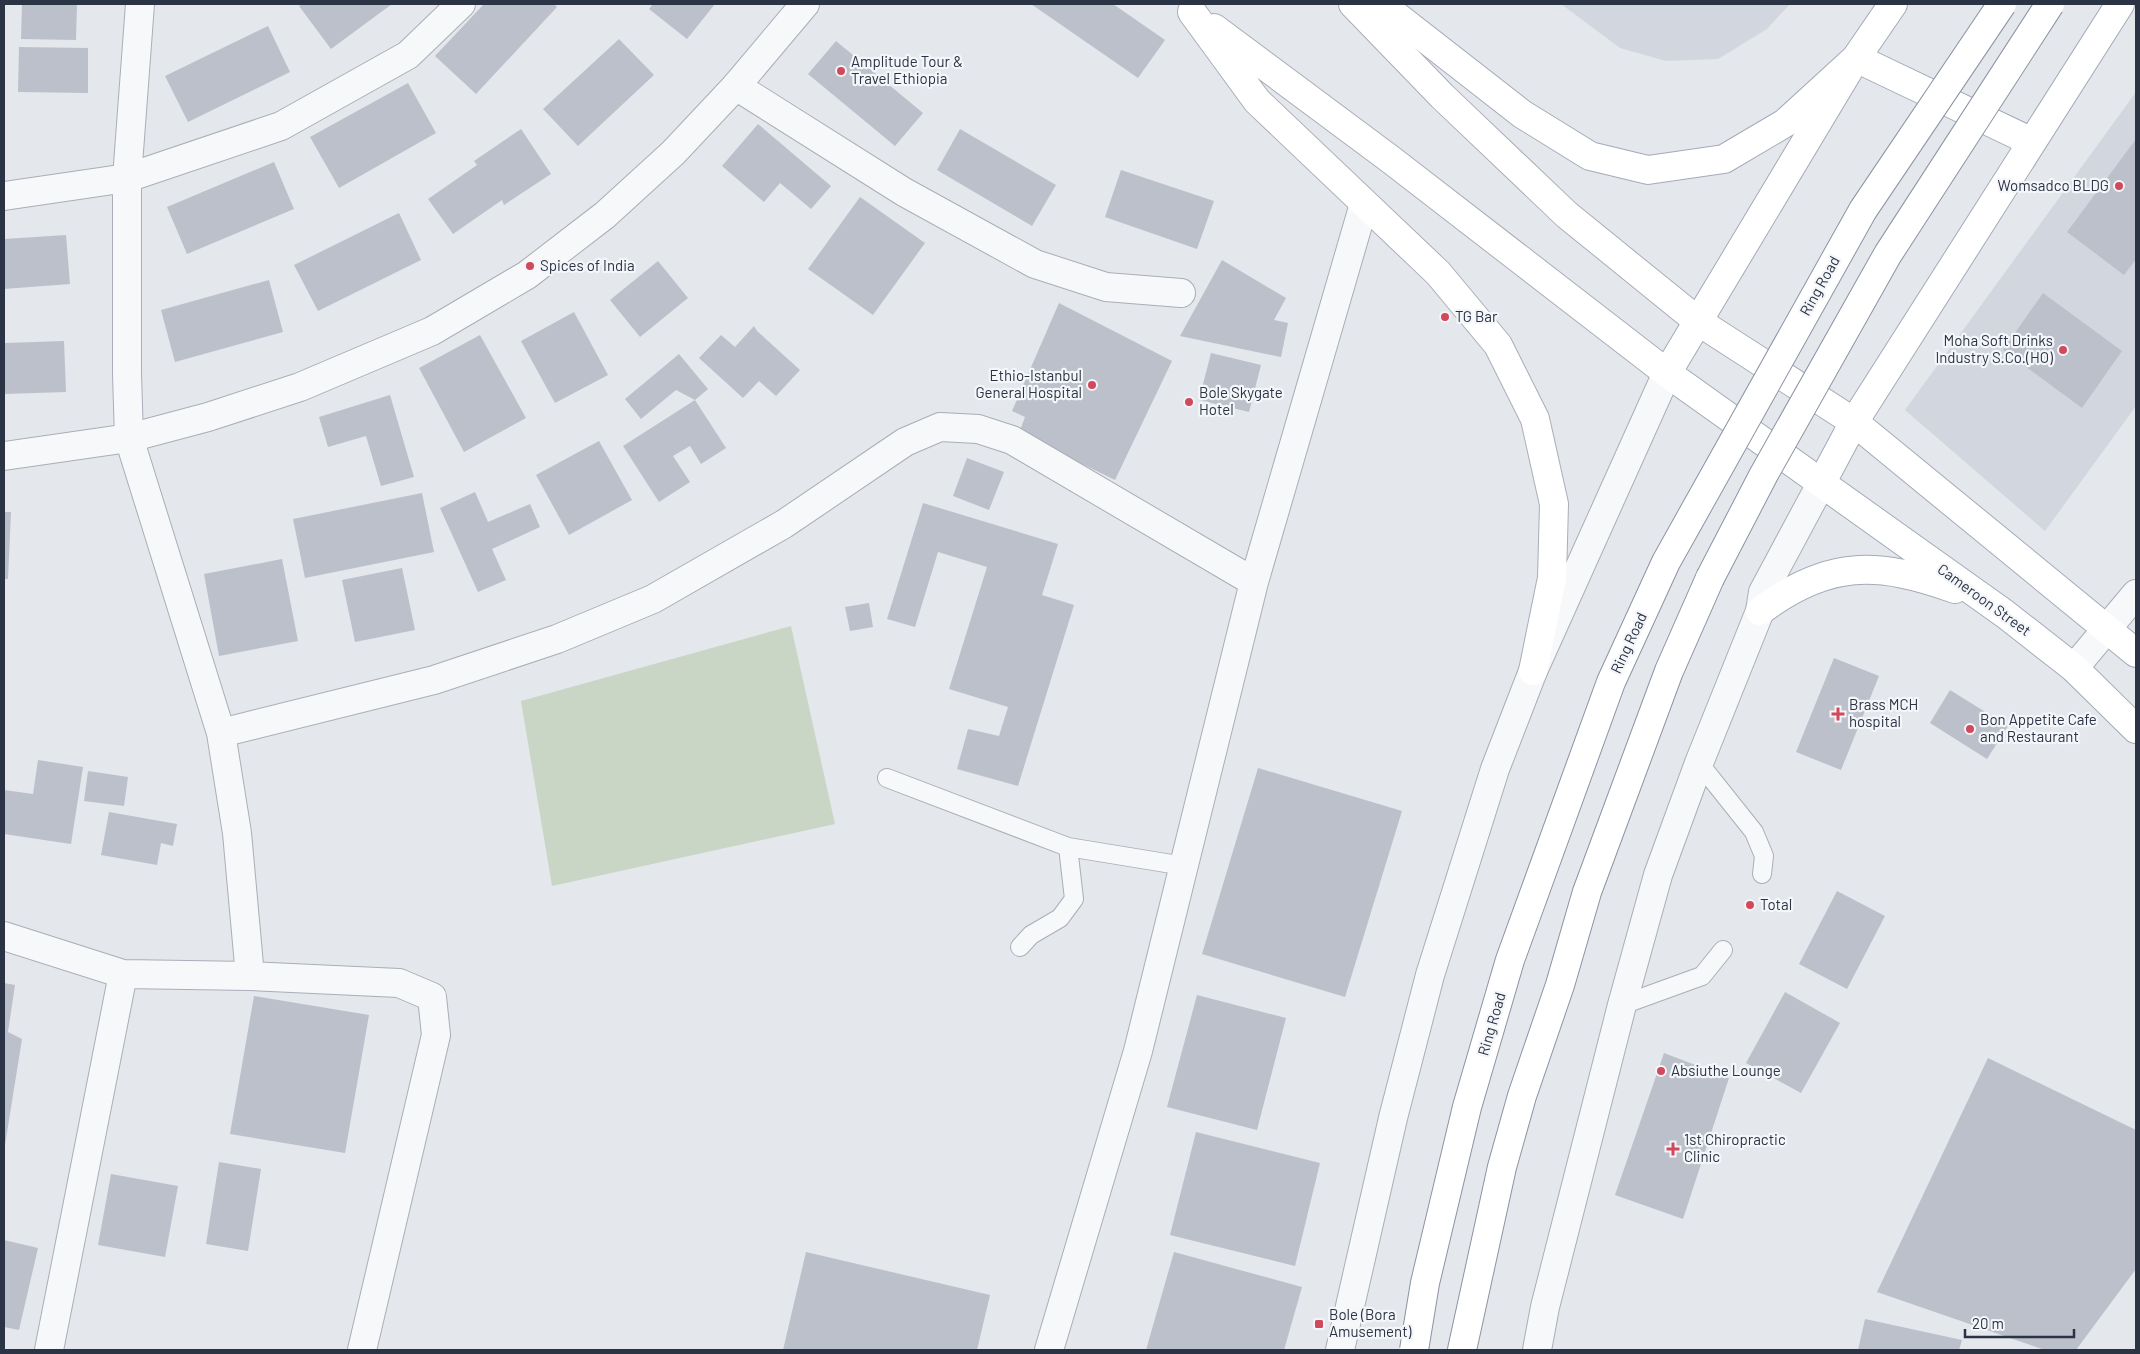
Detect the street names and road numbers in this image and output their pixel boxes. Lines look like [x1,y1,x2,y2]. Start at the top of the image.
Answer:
street label: Ring Road [1795,253,1843,318]
street label: Cameroon Street [1935,559,2035,639]
street label: Ring Road [1606,609,1650,676]
street label: Ring Road [1473,990,1509,1058]

